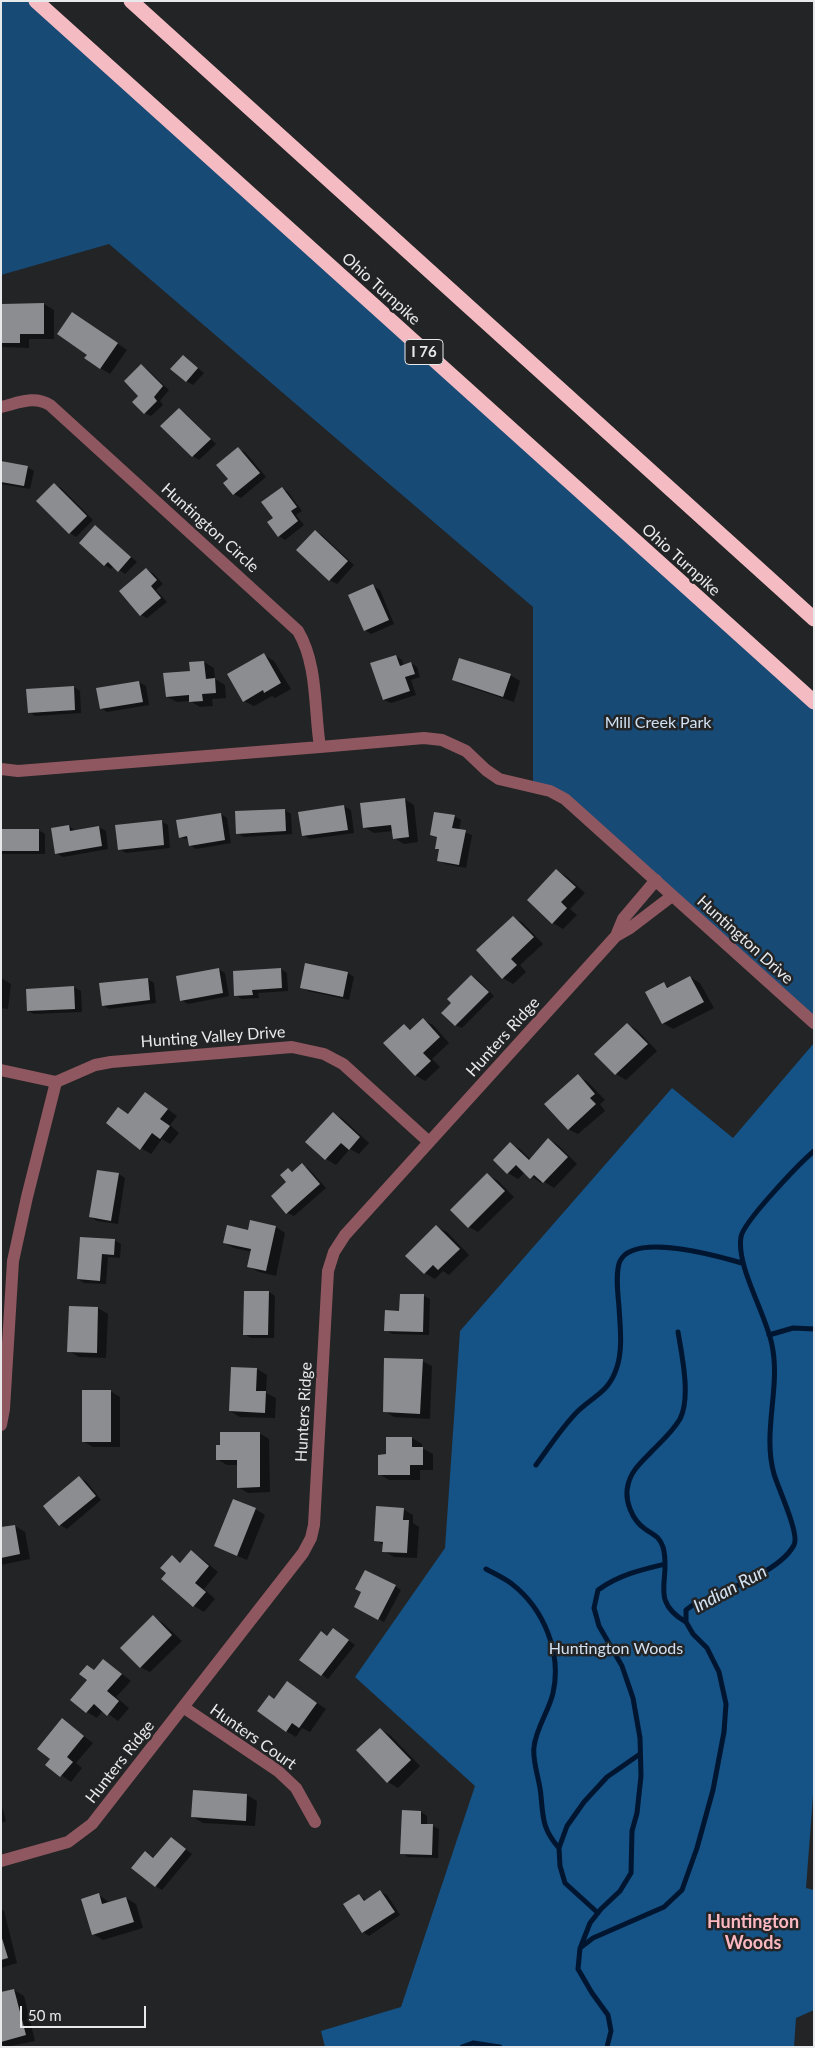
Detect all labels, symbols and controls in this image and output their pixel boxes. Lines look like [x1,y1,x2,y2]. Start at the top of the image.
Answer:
street label: Ohio Turnpike [338,249,424,329]
road number: I 76 [405,340,443,364]
street label: Huntington Circle [157,479,263,577]
street label: Ohio Turnpike [638,520,724,600]
park label: Mill Creek Park [605,713,711,733]
street label: Huntington Drive [693,892,797,988]
street label: Hunters Ridge [462,993,544,1081]
street label: Hunting Valley Drive [140,1022,286,1052]
street label: Hunters Ridge [292,1362,316,1462]
water label: Indian Run [690,1561,770,1617]
park label: Huntington Woods [549,1639,683,1659]
street label: Hunters Court [206,1700,300,1774]
street label: Hunters Ridge [82,1717,158,1807]
district label: Huntington Woods [707,1911,799,1954]
scale bar [22,1996,149,2028]
text: 50 m [28,2006,62,2024]

